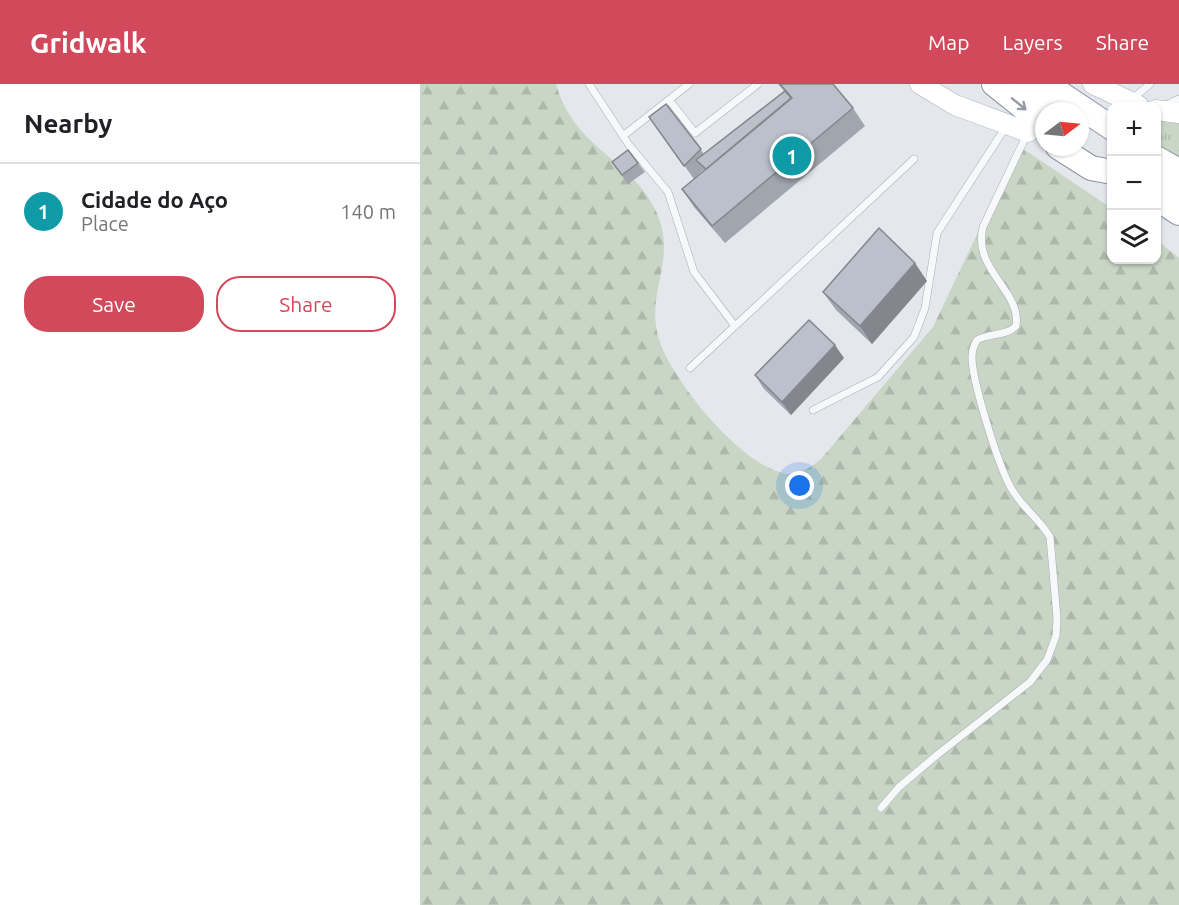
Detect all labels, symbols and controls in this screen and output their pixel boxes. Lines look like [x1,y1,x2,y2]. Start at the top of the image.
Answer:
text: Gridwalk [30,27,147,58]
text: Map [928,30,969,54]
text: Layers [1002,30,1063,54]
text: Share [1096,30,1149,54]
one-way arrow [1011,97,1027,110]
north arrow [1035,102,1089,156]
map controls [1107,102,1161,264]
button: + [1107,102,1161,156]
text: Nearby [24,109,112,138]
pin: 1 [772,134,812,178]
button: − [1107,156,1161,210]
text: Cidade do Aço [81,187,228,212]
text: 1 [38,200,49,223]
text: 140 m [340,200,396,223]
button: layers [1107,210,1161,264]
text: Place [81,212,129,235]
button: Save [24,276,204,332]
button: Share [216,276,396,332]
your location [785,471,814,500]

